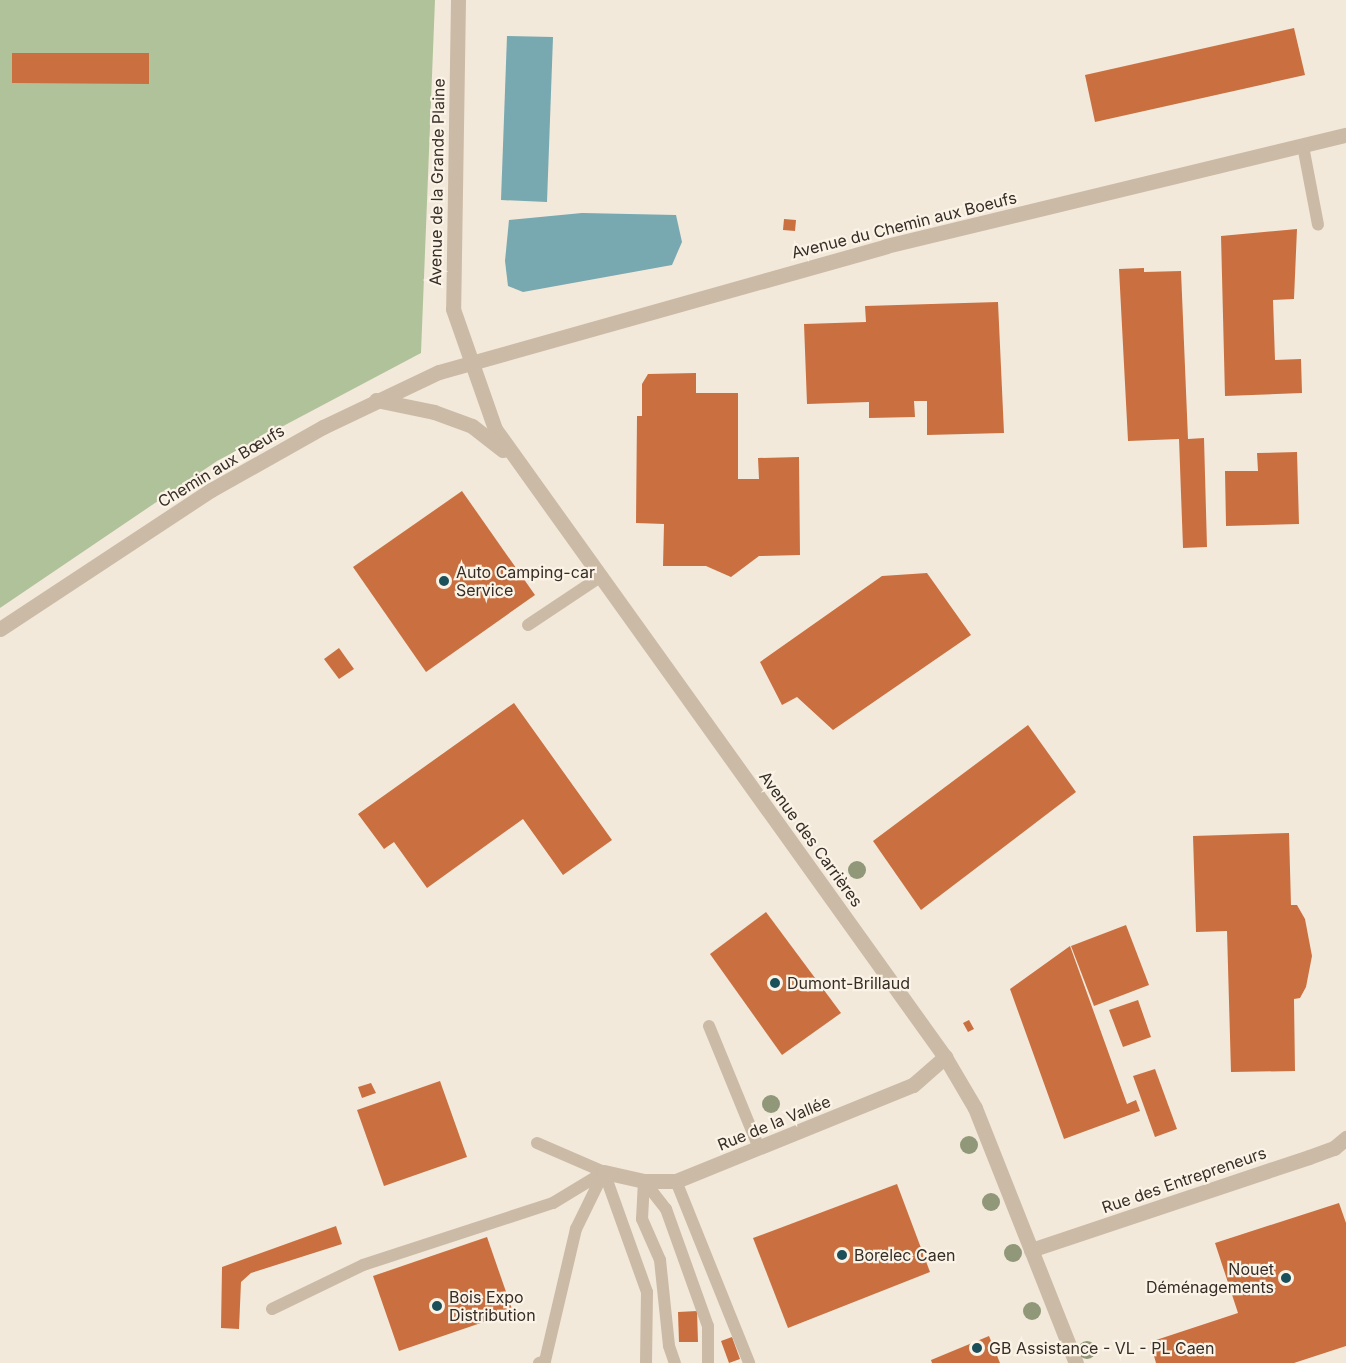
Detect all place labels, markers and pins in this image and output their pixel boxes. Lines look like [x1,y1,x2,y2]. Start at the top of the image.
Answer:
place label: Auto Camping-car Service [456,562,595,600]
marker: Auto Camping-car Service [437,574,451,588]
place label: Dumont-Brillaud [787,973,910,993]
marker: Dumont-Brillaud [768,976,782,990]
place label: Borelec Caen [854,1245,955,1265]
marker: Borelec Caen [835,1248,849,1262]
place label: Nouet Déménagements [1146,1259,1274,1297]
marker: Nouet Déménagements [1279,1271,1293,1285]
place label: Bois Expo Distribution [449,1287,536,1325]
marker: Bois Expo Distribution [430,1299,444,1313]
place label: GB Assistance - VL - PL Caen [989,1338,1214,1358]
marker: GB Assistance - VL - PL Caen [970,1341,984,1355]

